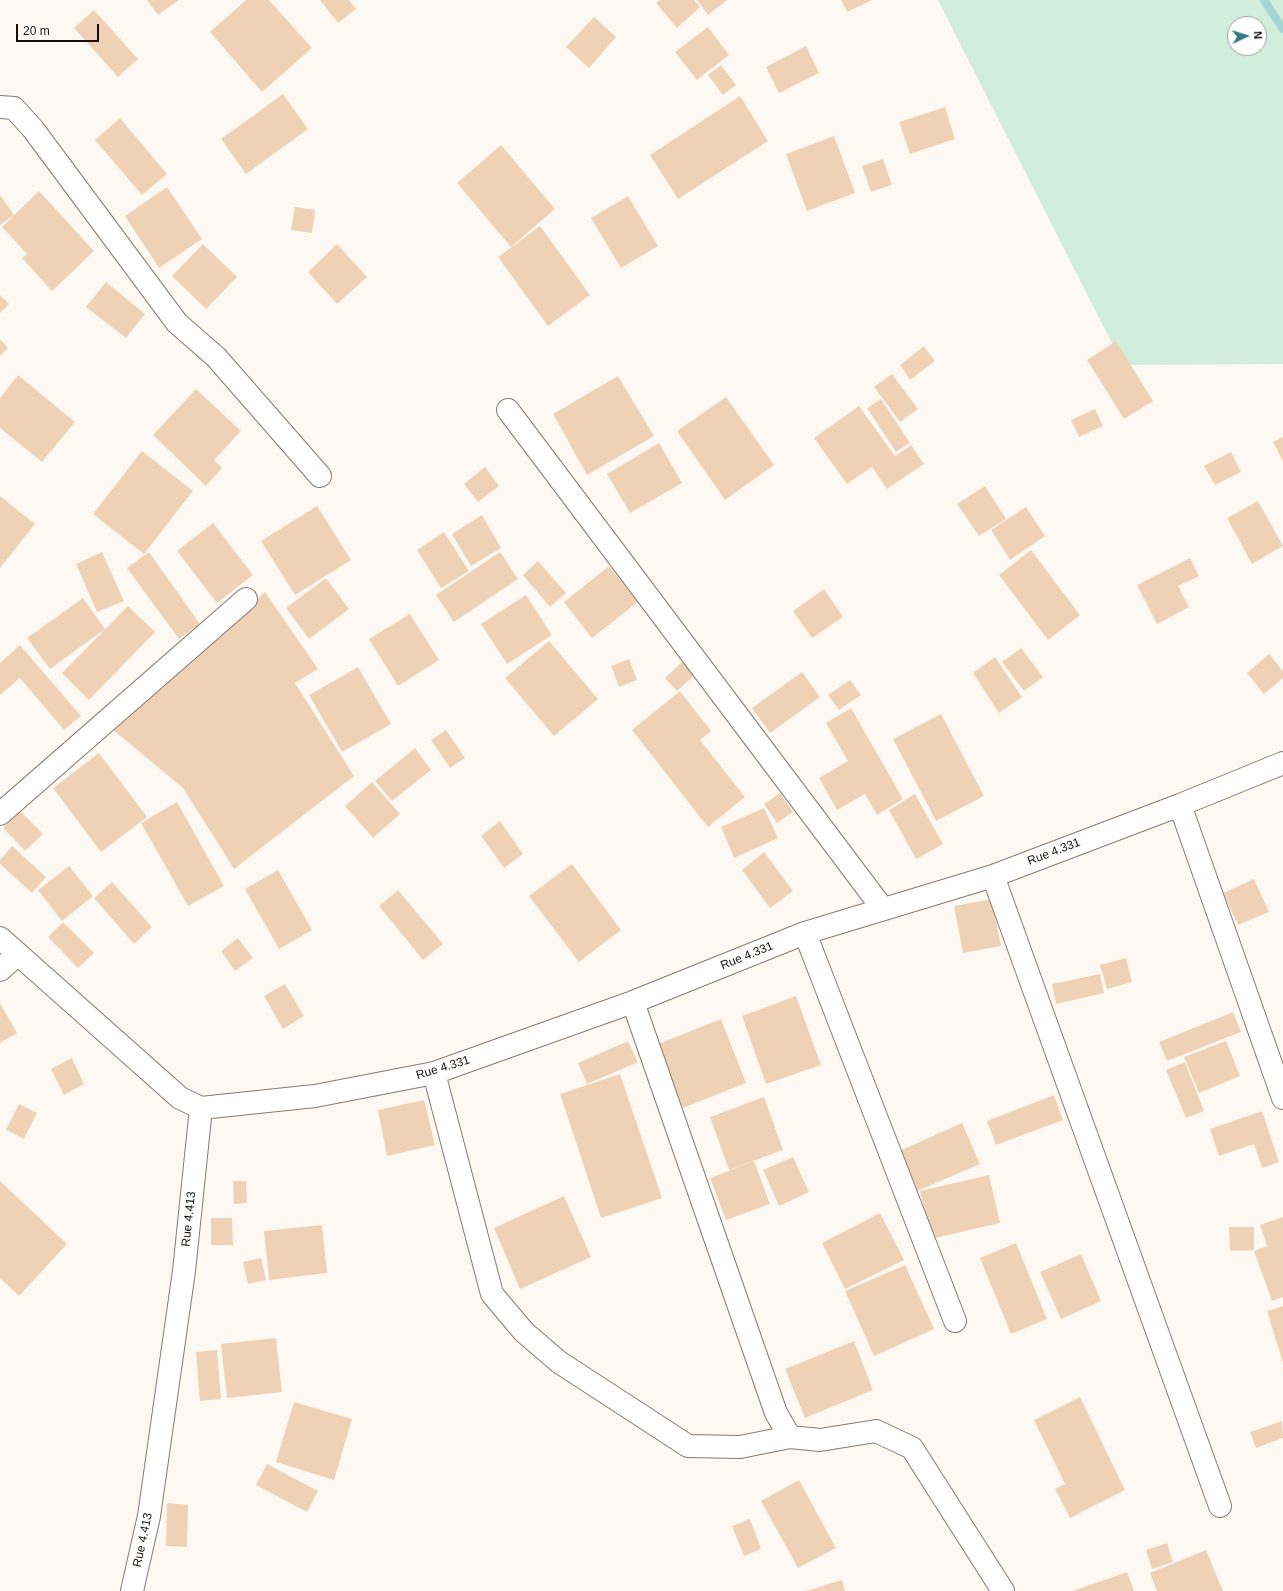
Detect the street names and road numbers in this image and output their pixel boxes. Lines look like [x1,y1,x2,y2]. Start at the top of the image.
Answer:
street label: Rue 4.331 [1026,835,1082,869]
street label: Rue 4.331 [719,939,775,973]
street label: Rue 4.331 [414,1053,472,1083]
street label: Rue 4.413 [179,1191,199,1247]
street label: Rue 4.413 [130,1511,156,1569]

